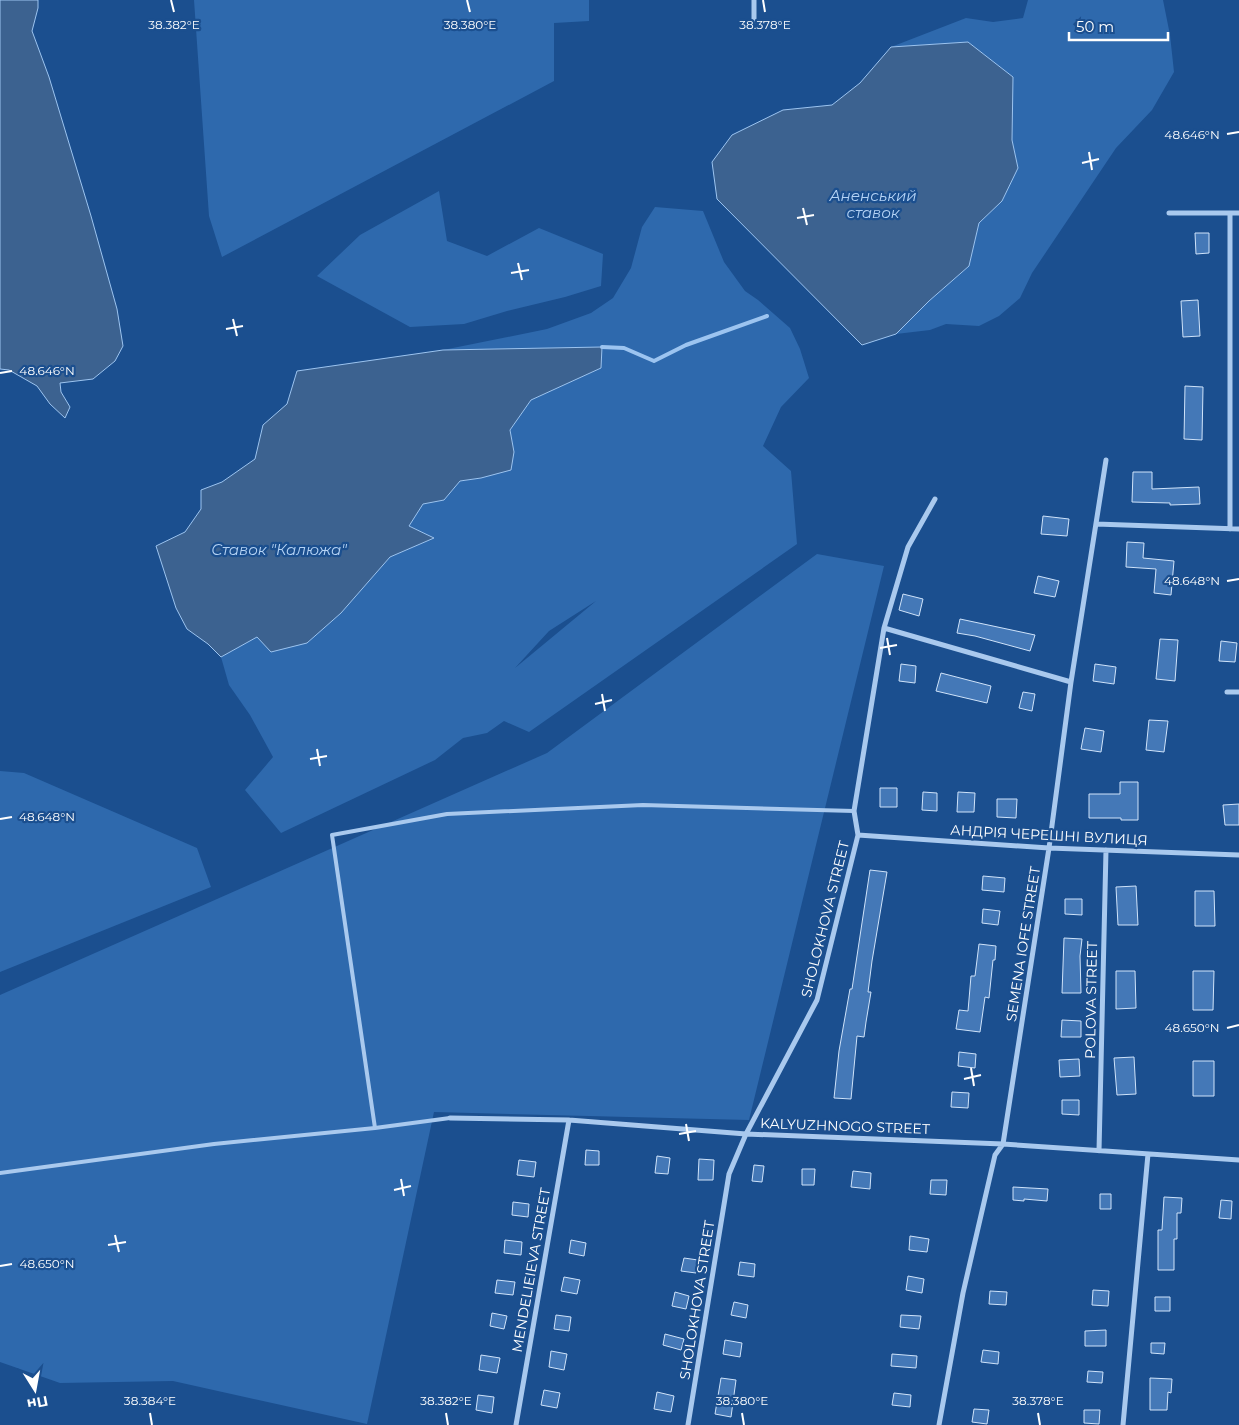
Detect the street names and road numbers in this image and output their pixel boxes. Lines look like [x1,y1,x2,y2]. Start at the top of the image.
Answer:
street label: АНДРІЯ ЧЕРЕШНІ ВУЛИЦЯ [950,821,1148,849]
street label: SHOLOKHOVA STREET [797,839,853,999]
street label: SEMENA IOFE STREET [1002,865,1044,1023]
street label: POLOVA STREET [1081,941,1101,1059]
street label: KALYUZHNOGO STREET [760,1114,930,1138]
street label: MENDELIEIEVA STREET [508,1186,554,1354]
street label: SHOLOKHOVA STREET [676,1219,718,1381]

